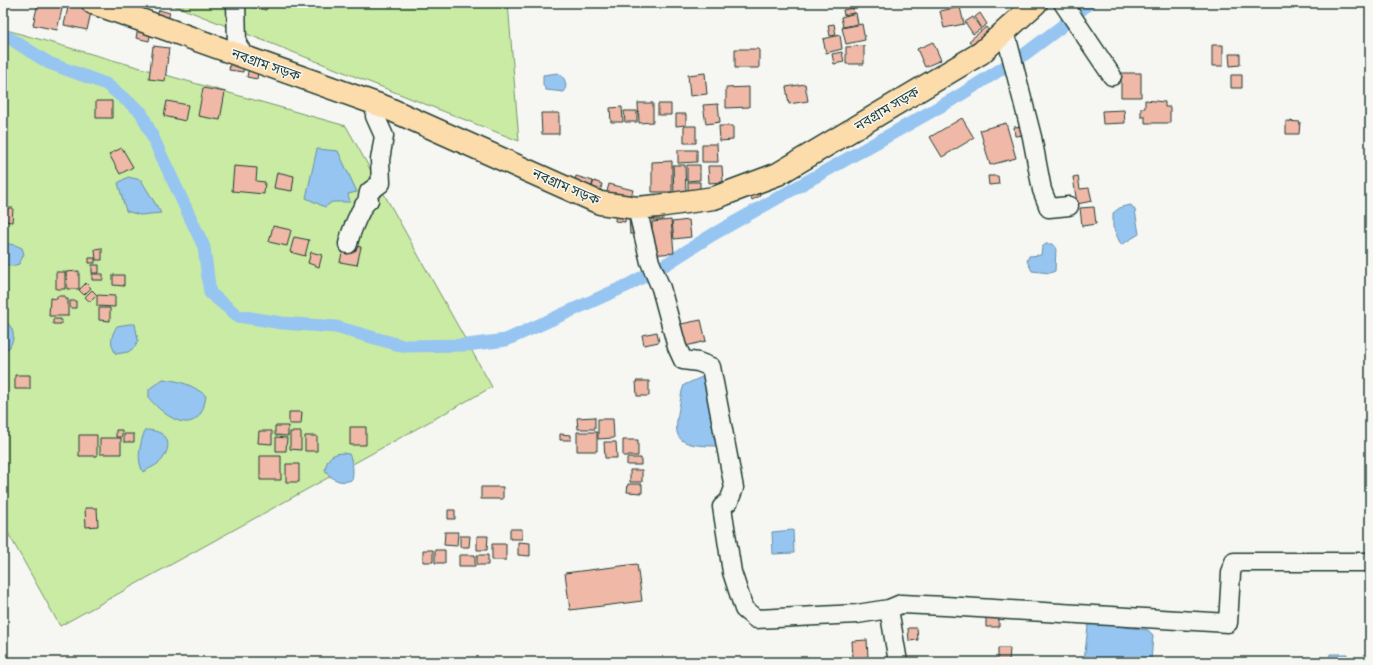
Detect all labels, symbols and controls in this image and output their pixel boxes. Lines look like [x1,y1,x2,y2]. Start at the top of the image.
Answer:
street label: নবগ্রাম সড়ক [228,45,303,85]
street label: নবগ্রাম সড়ক [851,83,923,135]
street label: নবগ্রাম সড়ক [529,165,603,209]

